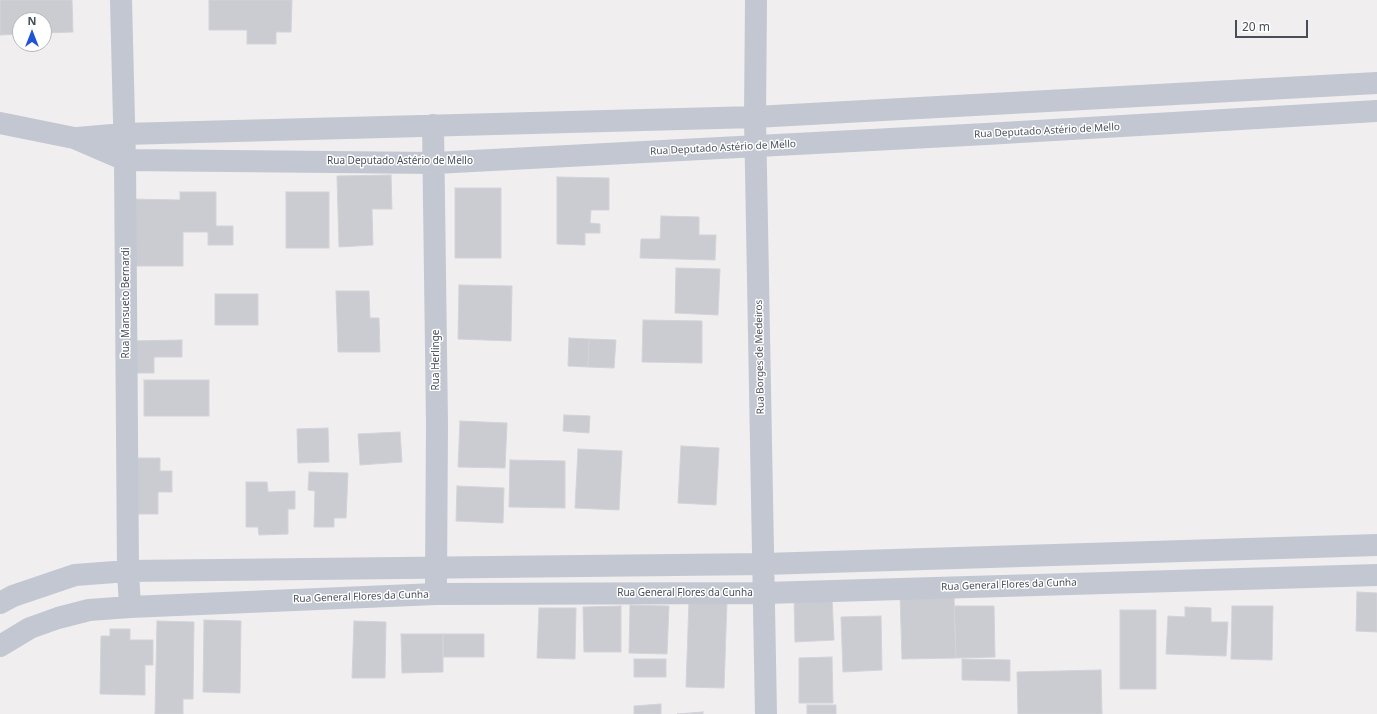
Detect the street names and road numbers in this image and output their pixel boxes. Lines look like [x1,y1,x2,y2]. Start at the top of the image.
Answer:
street label: Rua Deputado Astério de Mello [974,121,1120,141]
street label: Rua Deputado Astério de Mello [650,138,796,158]
street label: Rua Deputado Astério de Mello [327,155,473,167]
street label: Rua Mansueto Bernardi [120,247,132,359]
street label: Rua Borges de Medeiros [753,300,767,414]
street label: Rua Herlinge [430,330,442,390]
street label: Rua General Flores da Cunha [941,577,1077,593]
street label: Rua General Flores da Cunha [617,587,753,599]
street label: Rua General Flores da Cunha [293,589,429,605]

